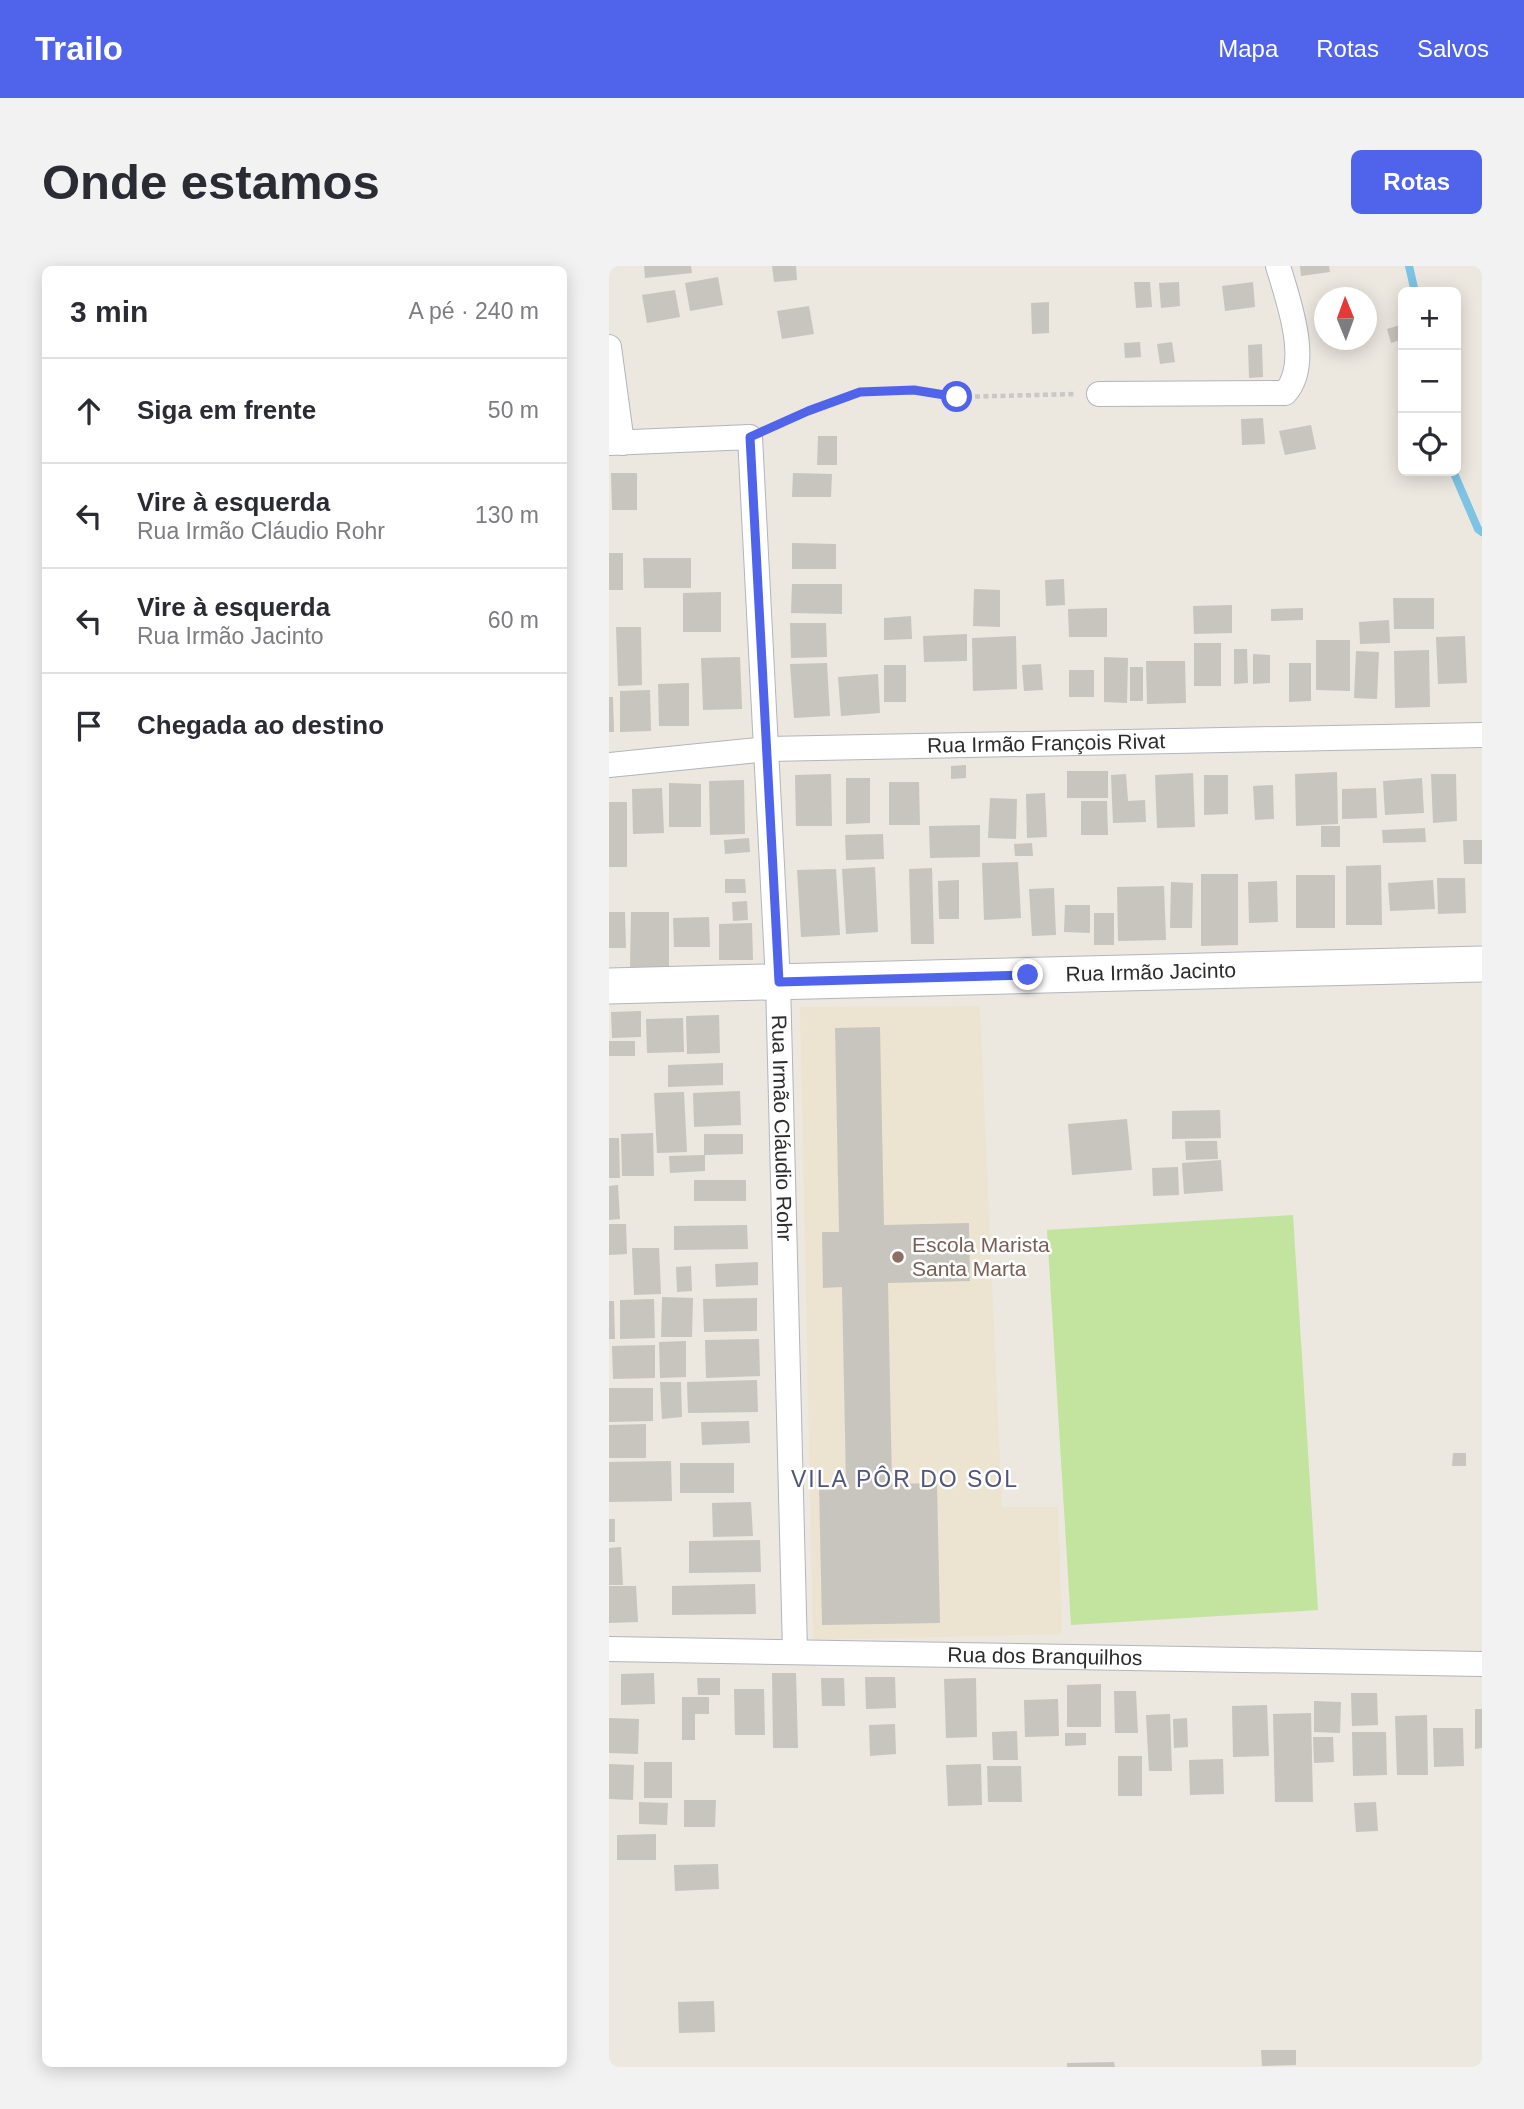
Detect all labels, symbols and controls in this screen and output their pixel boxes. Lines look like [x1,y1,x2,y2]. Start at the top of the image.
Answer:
text: Trailo [35,30,123,67]
text: Mapa [1218,35,1278,62]
text: Rotas [1316,35,1379,62]
text: Salvos [1417,35,1489,62]
button: Rotas [1351,150,1482,214]
text: Onde estamos [42,155,380,209]
north arrow [1314,287,1377,350]
map controls [1398,287,1461,476]
button: + [1398,287,1461,350]
text: 3 min [70,295,148,328]
text: A pé · 240 m [409,298,539,324]
button: − [1398,350,1461,413]
route start [941,381,972,412]
icon: ahead [70,392,108,430]
text: Siga em frente [137,395,316,425]
text: 50 m [488,397,539,423]
button: locate [1398,413,1461,476]
text: Vire à esquerda [137,487,330,517]
icon: left [70,497,108,535]
text: 130 m [475,502,539,528]
text: Rua Irmão Cláudio Rohr [137,518,385,544]
text: Vire à esquerda [137,592,330,622]
icon: left [70,602,108,640]
text: 60 m [488,607,539,633]
text: Rua Irmão Jacinto [137,623,324,649]
icon: arrive [70,707,108,745]
text: Chegada ao destino [137,710,384,740]
street label: Rua Irmão François Rivat [927,729,1166,757]
street label: Rua Irmão Jacinto [1065,958,1236,985]
route end [1012,959,1043,990]
street label: Rua Irmão Cláudio Rohr [768,1015,797,1242]
place label: Escola Marista Santa Marta [912,1233,1050,1280]
marker: Escola Marista Santa Marta [890,1249,906,1265]
district label: VILA PÔR DO SOL [791,1465,1019,1492]
street label: Rua dos Branquilhos [947,1643,1143,1669]

